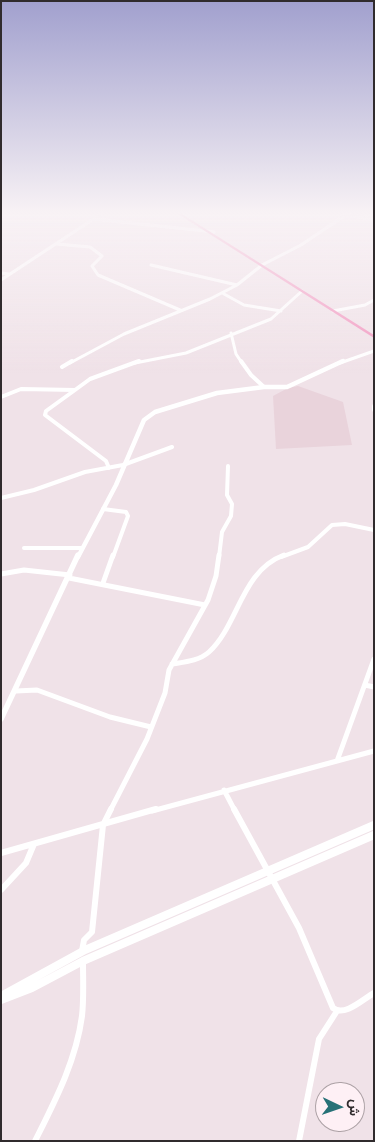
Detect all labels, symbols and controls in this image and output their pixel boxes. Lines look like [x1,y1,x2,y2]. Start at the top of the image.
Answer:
north arrow [315,1082,365,1132]
text: ش [346,1099,363,1117]

